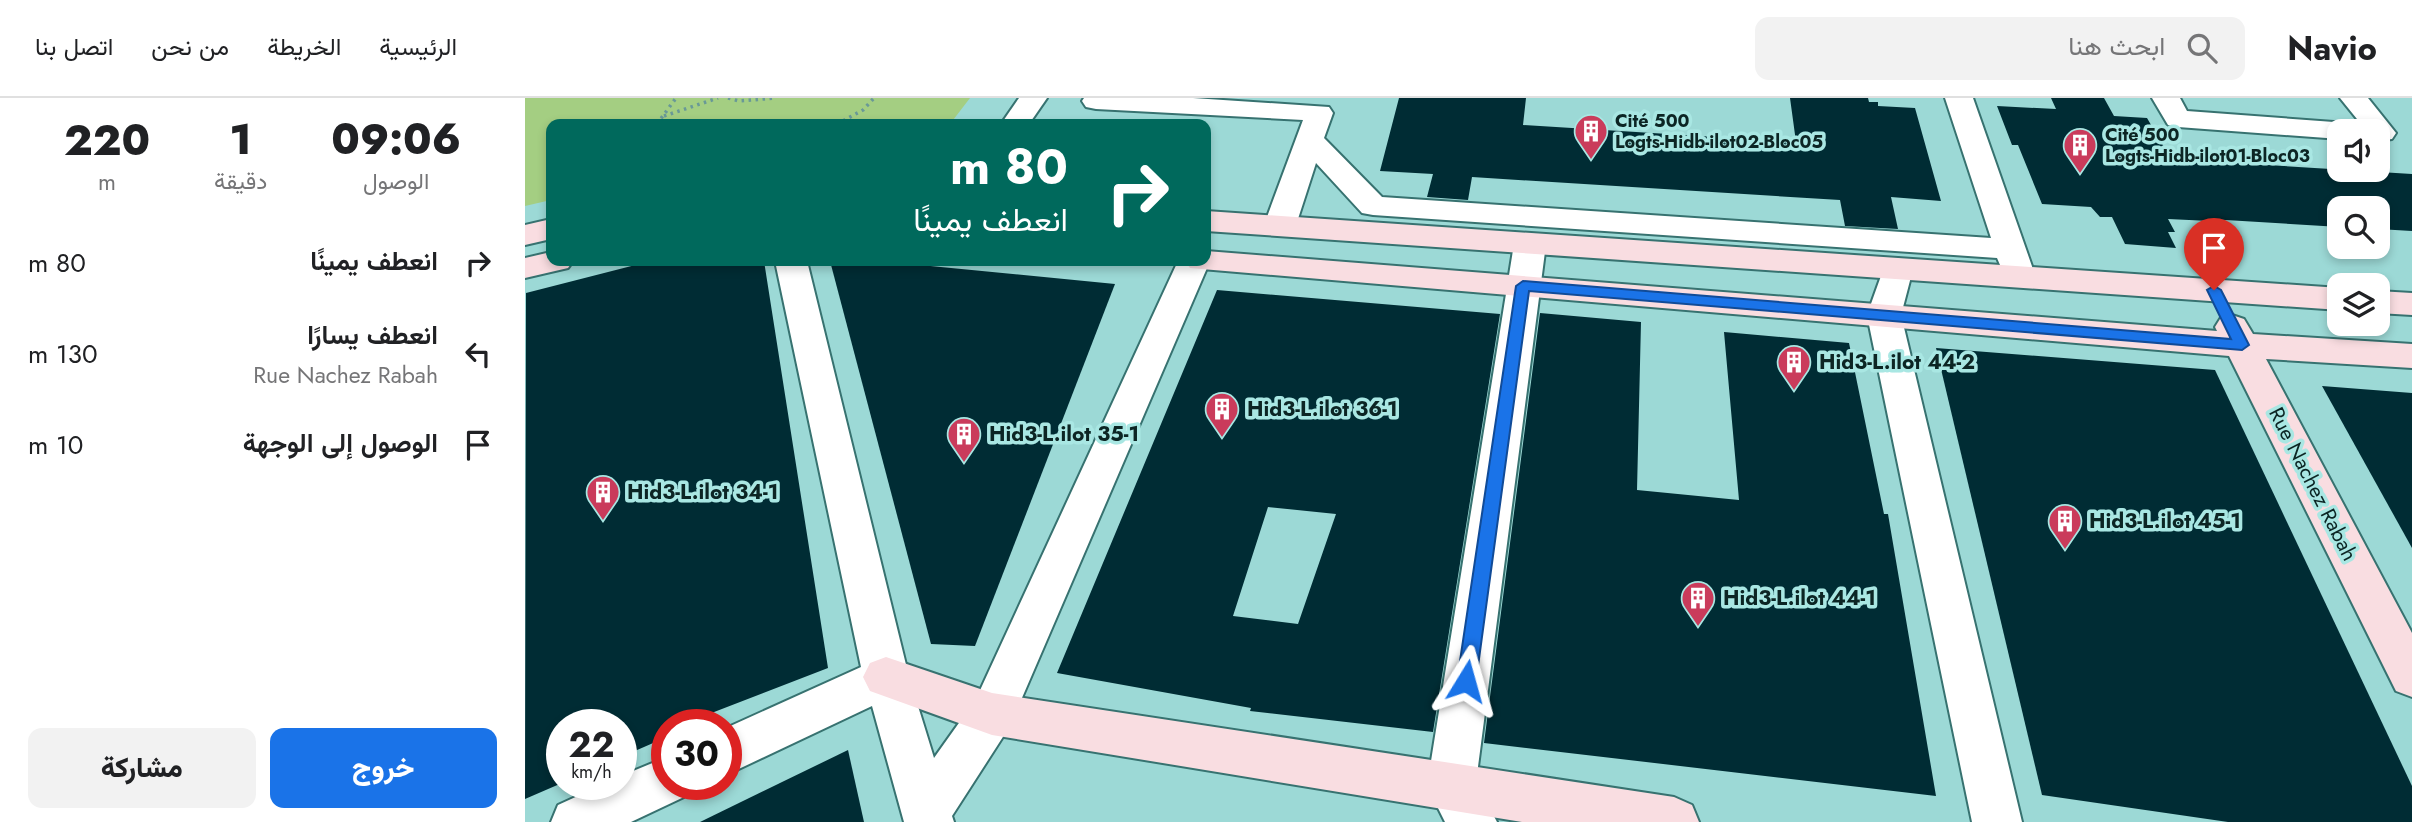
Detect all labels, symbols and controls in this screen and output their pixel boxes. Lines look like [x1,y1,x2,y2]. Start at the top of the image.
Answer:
search box [1755,17,2245,80]
text: Navio [2287,25,2377,72]
text: ابحث هنا [2068,27,2165,65]
text: اتصل بنا [35,29,113,64]
text: من نحن [151,29,229,64]
text: الخريطة [267,29,341,64]
text: الرئيسية [379,29,457,64]
icon: search [2183,29,2221,67]
place label: Cité 500 Logts-Hidb-ilot02-Bloc05 [1615,108,1823,155]
text: 1 [230,109,252,170]
text: 09:06 [331,109,461,170]
text: 220 [64,110,150,171]
building icon: Cité 500 Logts-Hidb-ilot02-Bloc05 [1572,112,1610,161]
map controls [2327,119,2390,336]
button: sound [2327,119,2390,182]
place label: Cité 500 Logts-Hidb-ilot01-Bloc03 [2105,122,2310,169]
building icon: Cité 500 Logts-Hidb-ilot01-Bloc03 [2061,126,2099,175]
text: 80 m [950,132,1068,202]
icon: right [1092,147,1183,238]
text: دقيقة [214,164,267,198]
text: الوصول [363,164,429,198]
text: m [98,165,116,199]
button: search [2327,196,2390,259]
text: انعطف يمينًا [913,197,1068,243]
pin [2184,218,2244,290]
icon: arrive [2195,229,2233,267]
text: انعطف يمينًا [310,242,438,280]
text: 80 m [28,244,86,282]
icon: right [459,244,497,282]
button: layers [2327,273,2390,336]
text: انعطف يسارًا [307,316,438,354]
text: 130 m [28,335,98,373]
icon: left [459,335,497,373]
building icon: Hid3-L.ilot 44-2 [1775,343,1813,392]
place label: Hid3-L.ilot 44-2 [1819,347,1975,377]
text: Rue Nachez Rabah [253,358,438,392]
building icon: Hid3-L.ilot 36-1 [1203,390,1241,439]
place label: Hid3-L.ilot 36-1 [1247,394,1398,424]
street label: Rue Nachez Rabah [2261,402,2365,566]
building icon: Hid3-L.ilot 35-1 [945,415,983,464]
place label: Hid3-L.ilot 35-1 [989,419,1139,449]
text: الوصول إلى الوجهة [243,424,438,462]
text: 10 m [28,426,83,464]
icon: arrive [459,426,497,464]
building icon: Hid3-L.ilot 34-1 [584,473,622,522]
place label: Hid3-L.ilot 34-1 [627,477,778,507]
building icon: Hid3-L.ilot 45-1 [2046,502,2084,551]
place label: Hid3-L.ilot 45-1 [2089,506,2241,536]
building icon: Hid3-L.ilot 44-1 [1679,579,1717,628]
place label: Hid3-L.ilot 44-1 [1723,583,1876,613]
position arrow [1429,644,1503,718]
speed limit sign: 30 [651,709,742,800]
text: 22 [569,720,614,770]
button: مشاركة [28,728,256,808]
button: خروج [270,728,497,808]
text: km/h [571,759,612,785]

